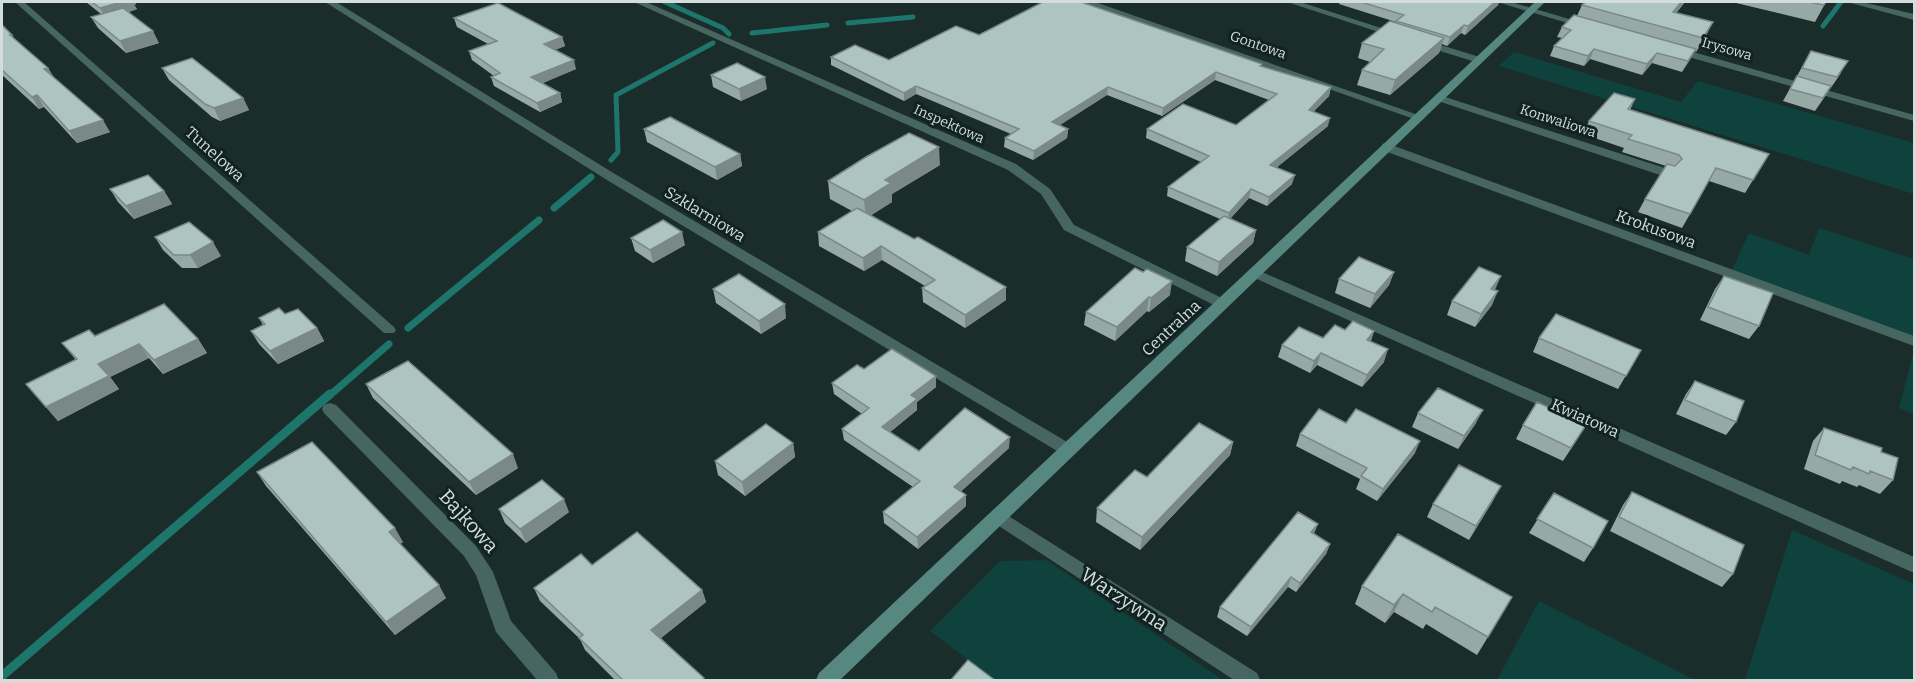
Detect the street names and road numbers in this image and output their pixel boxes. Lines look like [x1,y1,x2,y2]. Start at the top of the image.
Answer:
street label: Gontowa [1228,27,1289,63]
street label: Irysowa [1700,34,1754,64]
street label: Inspektowa [911,101,987,147]
street label: Konwaliowa [1518,101,1599,141]
street label: Tunelowa [182,123,249,186]
street label: Szklarniowa [661,182,749,246]
street label: Krokusowa [1614,206,1699,252]
street label: Centralna [1138,296,1204,360]
street label: Kwiatowa [1548,395,1622,442]
street label: Bajkowa [434,484,504,558]
street label: Warzywna [1076,562,1172,636]

